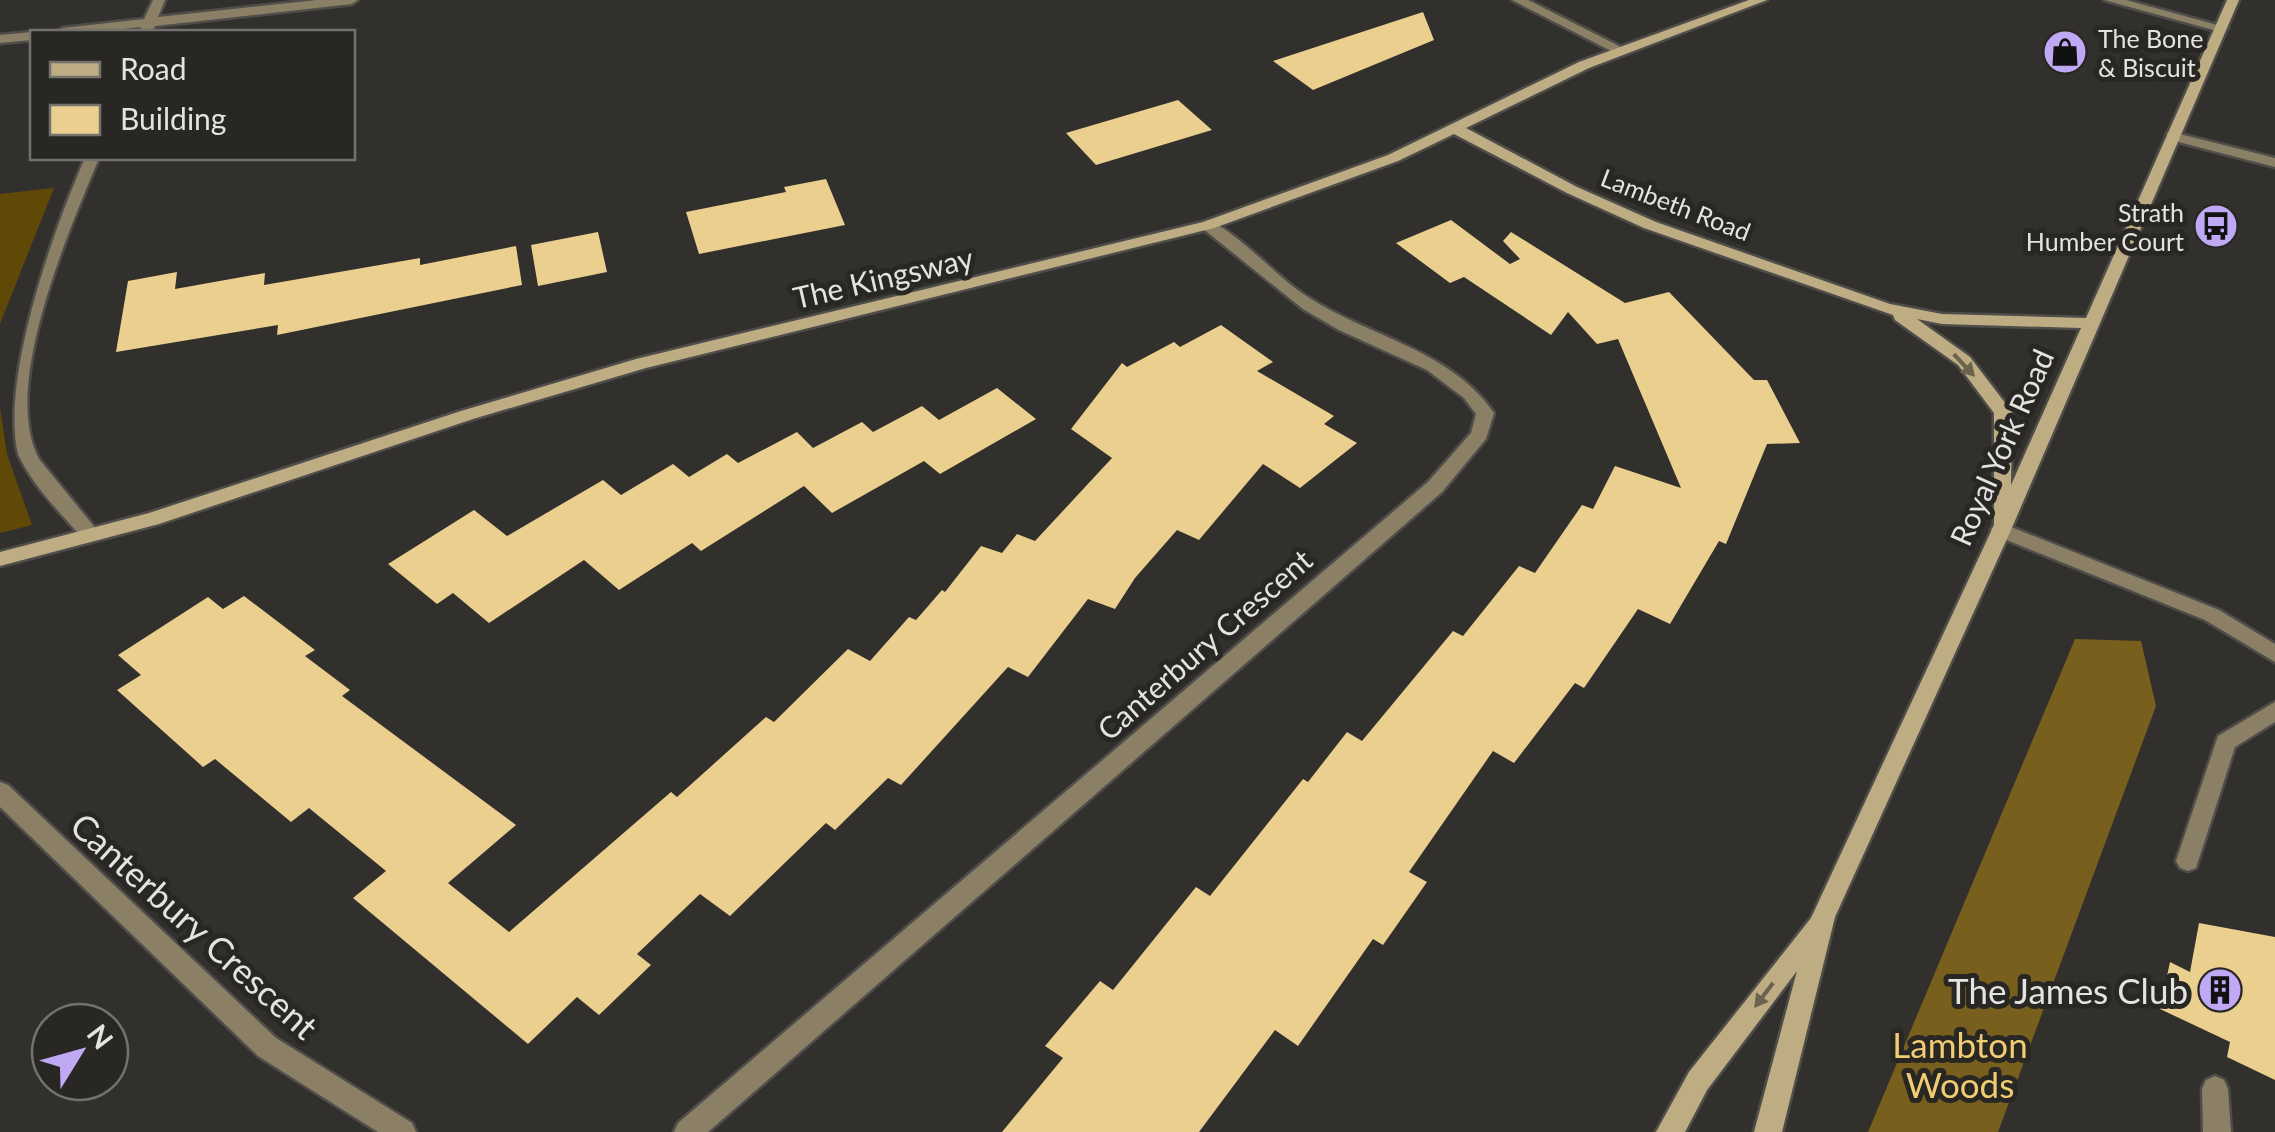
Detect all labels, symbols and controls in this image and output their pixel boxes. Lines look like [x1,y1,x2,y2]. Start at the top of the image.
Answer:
place label: The Bone & Biscuit [2098,23,2203,82]
shop icon: The Bone & Biscuit [2042,29,2088,75]
legend [30,30,355,160]
text: Road [120,50,187,86]
text: Building [120,100,226,136]
street label: Lambeth Road [1597,162,1755,246]
place label: Strath Humber Court [2026,197,2184,256]
bus stop icon: Strath Humber Court [2193,203,2239,249]
street label: The Kingsway [790,239,977,315]
street label: Royal York Road [1942,343,2060,551]
one-way arrow [1952,352,1975,376]
street label: Canterbury Crescent [1090,541,1319,747]
street label: Canterbury Crescent [63,803,327,1047]
building icon: The James Club [2197,967,2243,1013]
place label: The James Club [1948,969,2188,1011]
one-way arrow [1754,982,1774,1008]
north arrow [30,1002,130,1102]
text: N [81,1018,121,1055]
park label: Lambton Woods [1892,1023,2028,1105]

